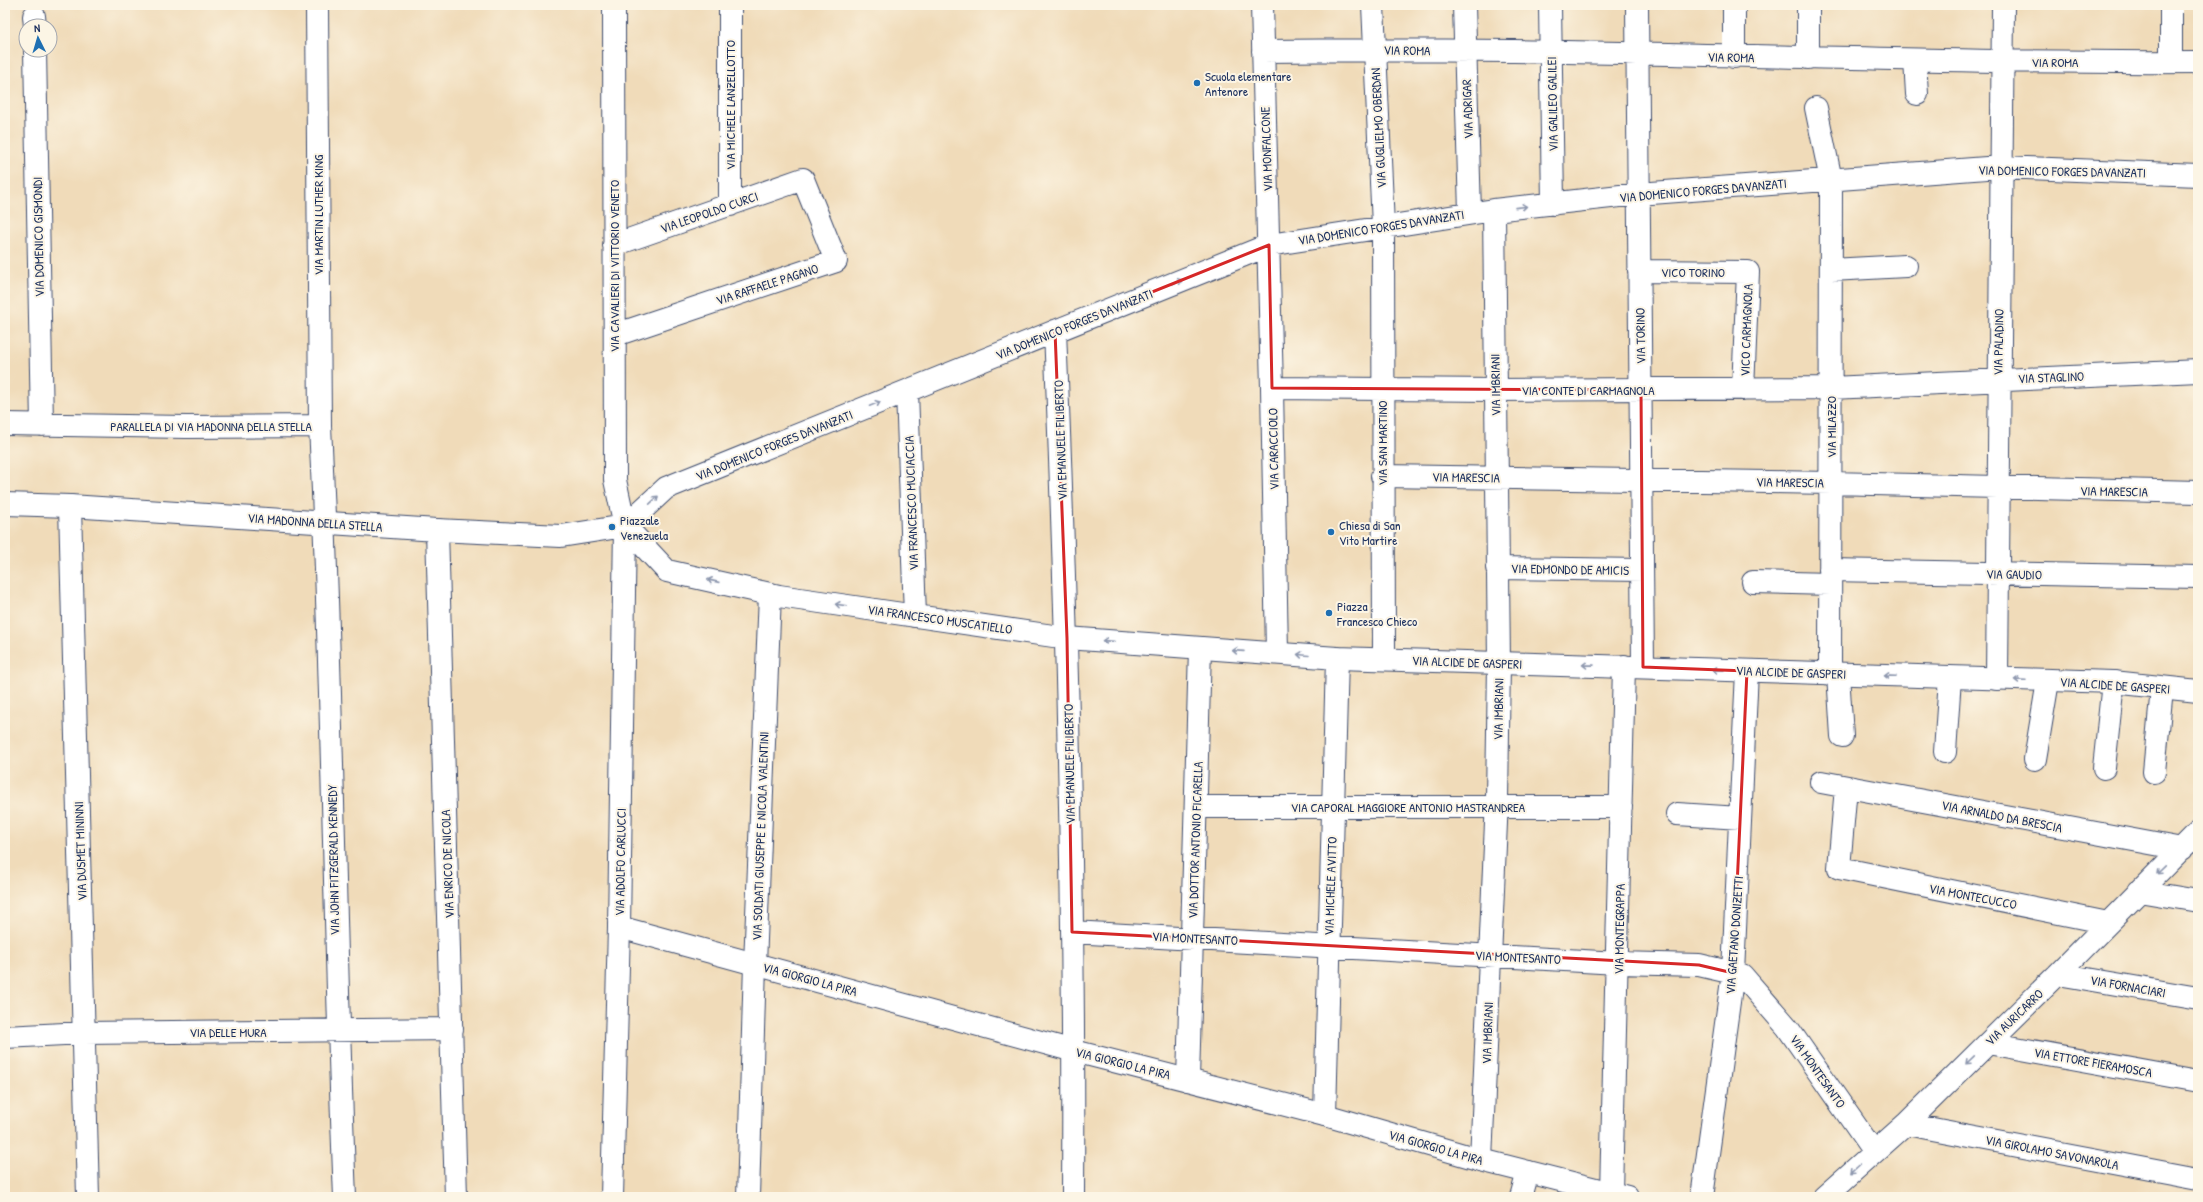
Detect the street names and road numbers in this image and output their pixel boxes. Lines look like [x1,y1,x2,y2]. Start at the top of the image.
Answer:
street label: VIA MICHELE LANZELLOTTO [721,40,739,170]
street label: VIA ROMA [1383,41,1431,59]
street label: VIA ROMA [1707,48,1755,66]
street label: VIA ROMA [2032,53,2079,71]
street label: VIA GALILEO GALILEI [1542,56,1562,152]
street label: VIA GUGLIELMO OBERDAN [1366,67,1390,189]
street label: VIA ADRIGAR [1457,79,1477,139]
street label: VIA MONFALCONE [1256,106,1276,192]
street label: VIA MARTIN LUTHER KING [309,154,327,275]
street label: VIA DOMENICO FORGES DAVANZATI [1978,161,2146,181]
street label: VIA DOMENICO FORGES DAVANZATI [1619,174,1787,206]
street label: VIA DOMENICO GISMONDI [28,177,48,297]
street label: VIA CAVALIERI DI VITTORIO VENETO [605,180,623,352]
street label: VIA LEOPOLDO CURCI [658,187,760,237]
street label: VIA DOMENICO FORGES DAVANZATI [1297,205,1465,249]
street label: VIA RAFFAELE PAGANO [713,259,821,309]
street label: VICO TORINO [1661,263,1725,281]
street label: VICO CARMAGNOLA [1735,283,1757,377]
street label: VIA DOMENICO FORGES DAVANZATI [993,284,1155,364]
street label: VIA TORINO [1631,308,1649,364]
street label: VIA PALADINO [1988,308,2008,376]
street label: VIA IMBRIANI [1485,354,1505,416]
street label: VIA STAGLINO [2018,367,2084,387]
street label: VIA EMANUELE FILIBERTO [1049,380,1071,500]
street label: VIA CONTE DI CARMAGNOLA [1521,381,1655,399]
street label: VIA MILAZZO [1822,396,1840,458]
street label: VIA SAN MARTINO [1373,400,1391,486]
street label: VIA DOMENICO FORGES DAVANZATI [693,405,855,485]
street label: VIA CARACCIOLO [1263,408,1283,490]
street label: PARALLELA DI VIA MADONNA DELLA STELLA [110,417,313,435]
street label: VIA FRANCESCO MUCIACCIA [900,435,922,571]
street label: VIA MARESCIA [1432,467,1501,487]
street label: VIA MARESCIA [1756,472,1825,492]
street label: VIA MARESCIA [2080,481,2149,501]
street label: VIA MADONNA DELLA STELLA [247,508,384,536]
street label: VIA EDMONDO DE AMICIS [1511,559,1629,579]
street label: VIA GAUDIO [1986,565,2042,583]
street label: VIA FRANCESCO MUSCATIELLO [866,600,1014,638]
street label: VIA ALCIDE DE GASPERI [1412,651,1522,673]
street label: VIA ALCIDE DE GASPERI [1736,661,1846,683]
street label: VIA ALCIDE DE GASPERI [2059,672,2171,698]
street label: VIA IMBRIANI [1488,678,1508,740]
street label: VIA EMANUELE FILIBERTO [1059,704,1079,824]
street label: VIA SOLDATI GIUSEPPE E NICOLA VALENTINI [747,731,773,941]
street label: VIA DOTTOR ANTONIO FICARELLA [1183,760,1207,919]
street label: VIA JOHN FITZGERALD KENNEDY [323,784,343,935]
street label: VIA ARNALDO DA BRESCIA [1940,795,2065,837]
street label: VIA CAPORAL MAGGIORE ANTONIO MASTRANDREA [1291,798,1526,816]
street label: VIA DUSMET MININNI [69,801,91,901]
street label: VIA ADOLFO CARLUCCI [610,808,630,916]
street label: VIA ENRICO DE NICOLA [436,809,458,919]
street label: VIA MICHELE AVITTO [1319,836,1341,936]
street label: VIA GAETANO DONIZETTI [1721,875,1747,995]
street label: VIA MONTECUCCO [1928,879,2018,913]
street label: VIA MONTEGRAPPA [1609,883,1629,975]
street label: VIA MONTESANTO [1152,927,1238,949]
street label: VIA MONTESANTO [1475,946,1561,968]
street label: VIA GIORGIO LA PIRA [761,958,860,1000]
street label: VIA FORNACIARI [2089,970,2167,1002]
street label: VIA AURICARRO [1981,985,2047,1049]
street label: VIA IMBRIANI [1477,1002,1497,1064]
street label: VIA DELLE MURA [189,1023,267,1041]
street label: VIA MONTESANTO [1786,1031,1850,1111]
street label: VIA GIORGIO LA PIRA [1074,1042,1173,1084]
street label: VIA ETTORE FIERAMOSCA [2032,1043,2154,1081]
street label: VIA GIORGIO LA PIRA [1387,1125,1486,1169]
street label: VIA GIROLAMO SAVONAROLA [1984,1130,2121,1174]

